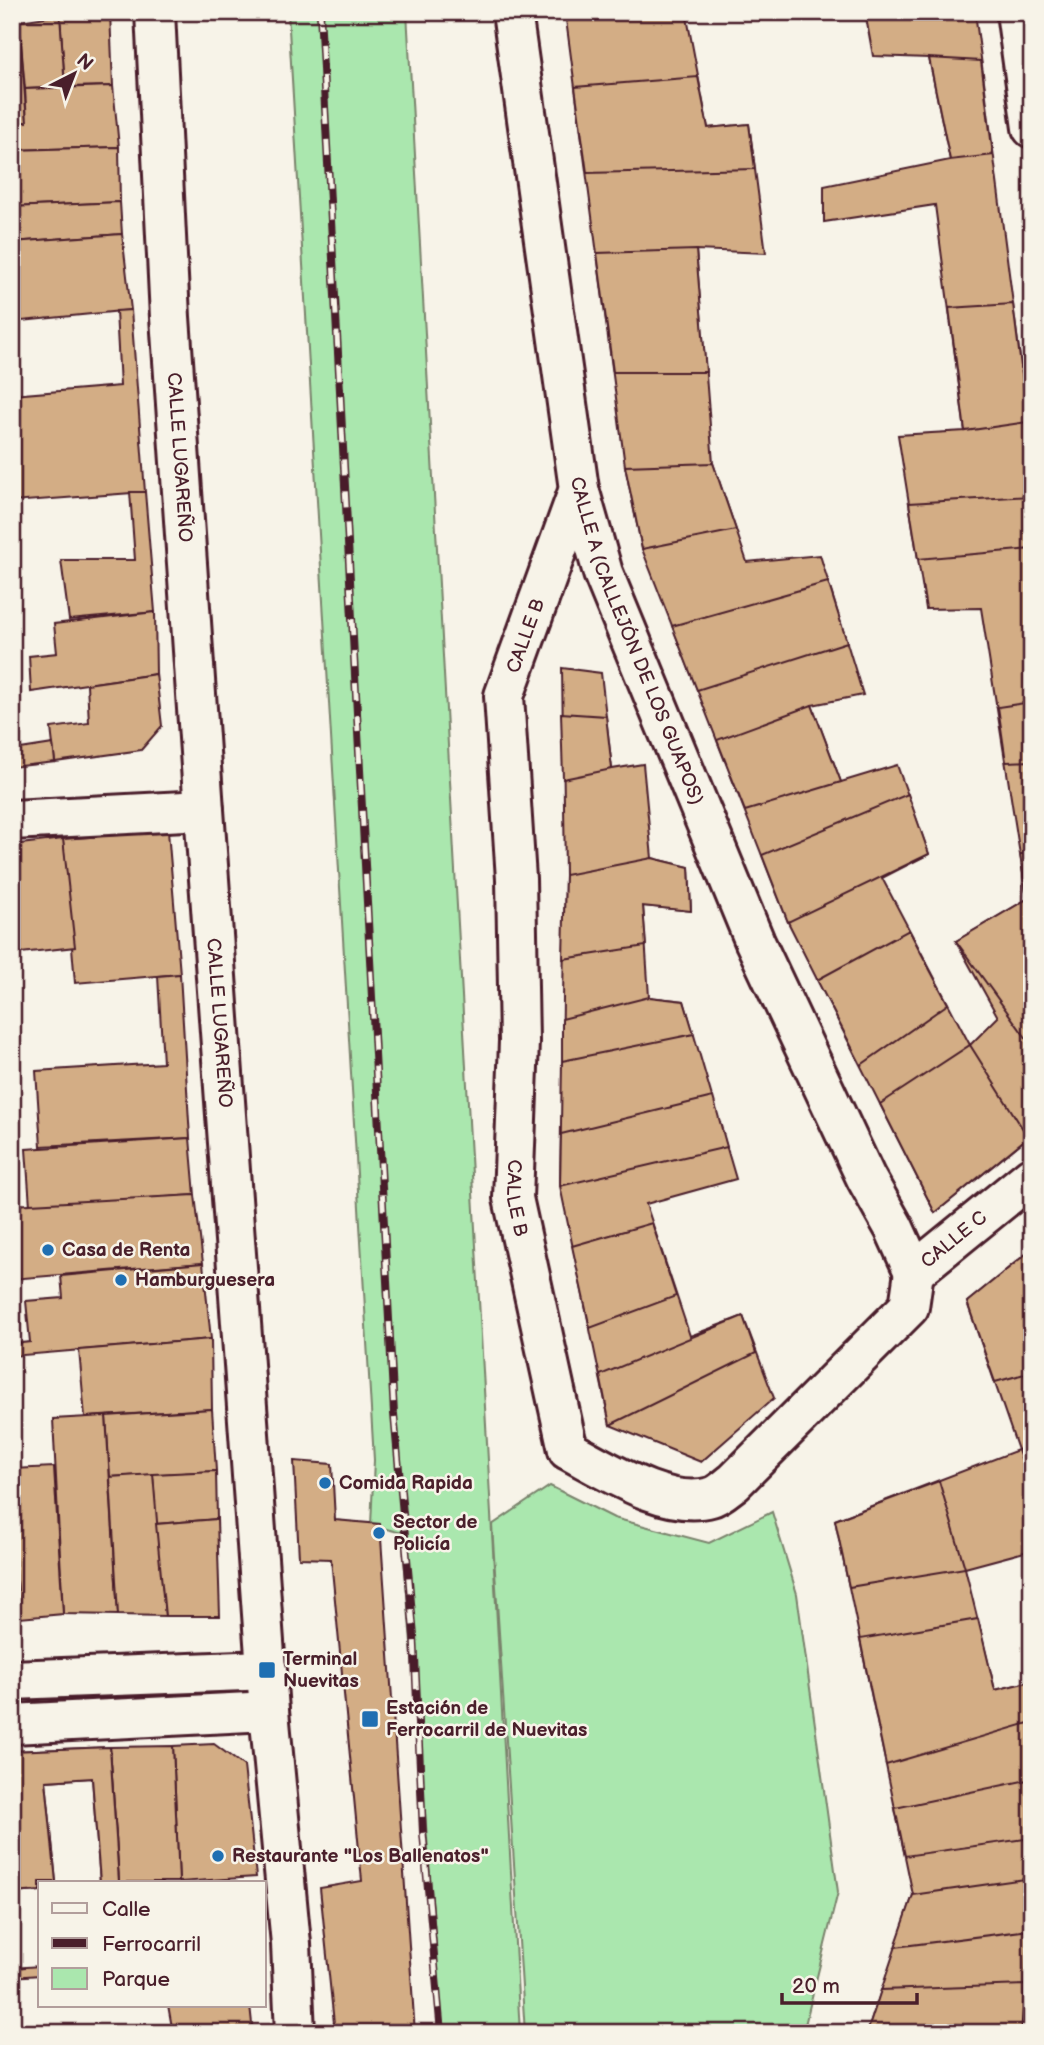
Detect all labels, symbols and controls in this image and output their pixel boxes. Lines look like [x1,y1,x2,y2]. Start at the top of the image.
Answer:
north arrow [38,38,108,108]
text: N [71,49,97,76]
street label: CALLE LUGAREÑO [162,372,197,543]
street label: CALLE A (CALLEJÓN DE LOS GUAPOS) [566,475,709,808]
street label: CALLE B [502,596,550,676]
street label: CALLE LUGAREÑO [202,937,237,1109]
street label: CALLE B [501,1159,533,1239]
street label: CALLE C [916,1206,991,1273]
place label: Casa de Renta [62,1239,190,1262]
marker: Casa de Renta [40,1242,56,1258]
place label: Hamburguesera [135,1269,275,1292]
marker: Hamburguesera [113,1272,129,1288]
place label: Comida Rapida [339,1472,473,1495]
marker: Comida Rapida [317,1475,333,1491]
place label: Sector de Policía [393,1511,478,1556]
marker: Sector de Policía [371,1525,387,1541]
place label: Terminal Nuevitas [283,1648,359,1693]
marker: Terminal Nuevitas [257,1660,277,1680]
place label: Estación de Ferrocarril de Nuevitas [386,1697,587,1742]
marker: Estación de Ferrocarril de Nuevitas [360,1709,380,1729]
place label: Restaurante "Los Ballenatos" [232,1845,489,1868]
marker: Restaurante "Los Ballenatos" [210,1848,226,1864]
legend [38,1881,266,2007]
text: Calle [102,1897,151,1922]
text: Ferrocarril [102,1932,201,1957]
scale bar [782,1961,916,2005]
text: Parque [102,1967,170,1992]
text: 20 m [792,1974,840,1999]

